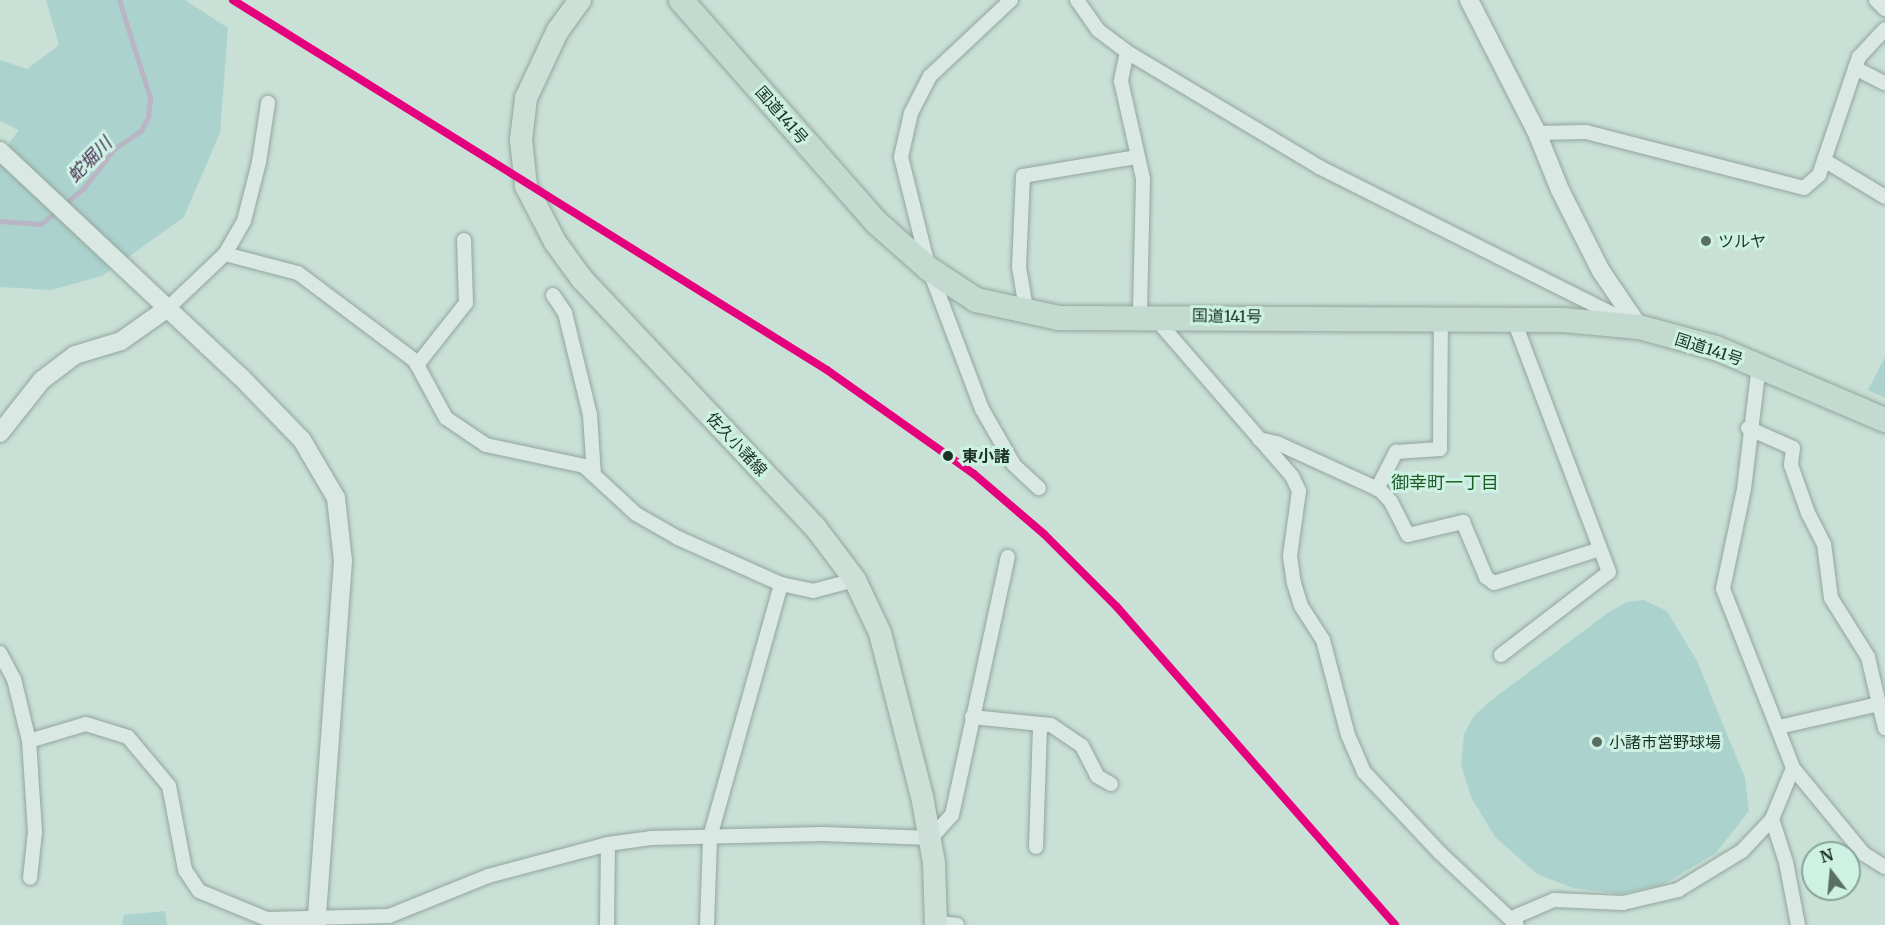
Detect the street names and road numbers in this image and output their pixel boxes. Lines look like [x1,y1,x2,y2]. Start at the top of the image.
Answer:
street label: 国道141号 [752,82,812,148]
street label: 国道141号 [1192,306,1262,326]
street label: 国道141号 [1673,329,1745,369]
street label: 佐久小諸線 [703,408,771,480]

